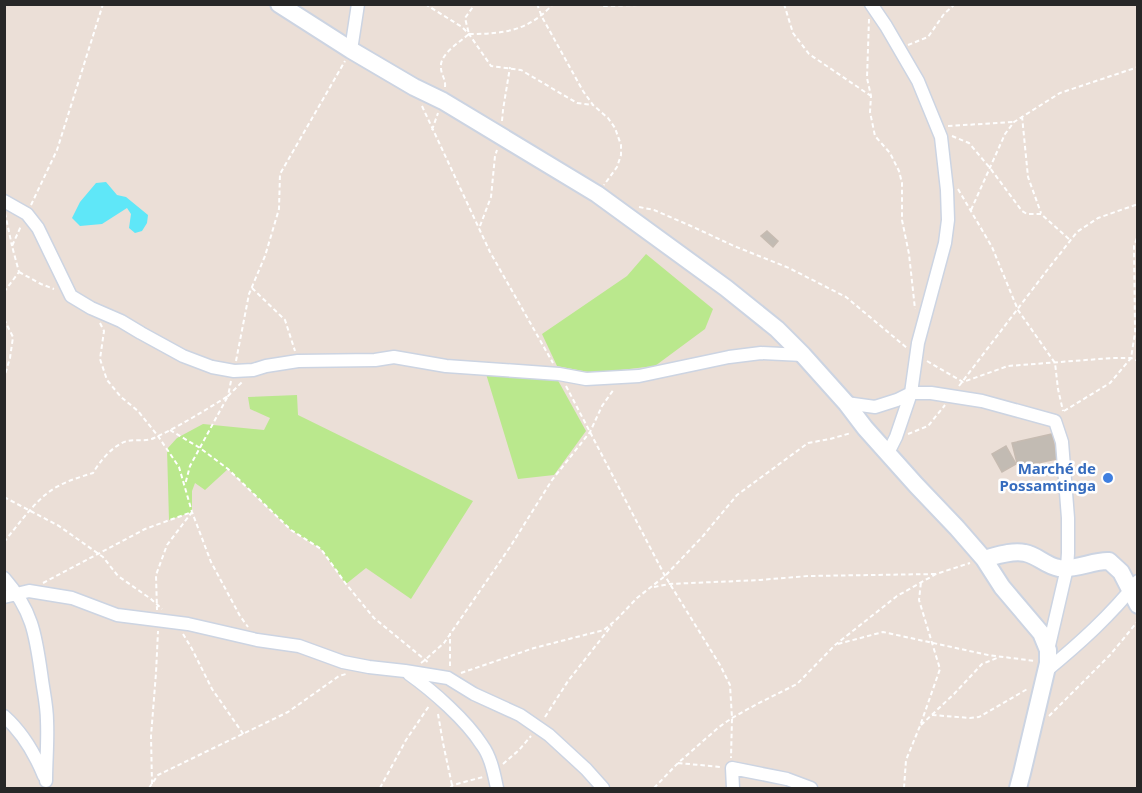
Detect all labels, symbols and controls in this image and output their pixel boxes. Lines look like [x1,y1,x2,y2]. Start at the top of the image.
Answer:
place label: Marché de Possamtinga [999,458,1096,495]
marker: Marché de Possamtinga [1101,471,1115,485]

